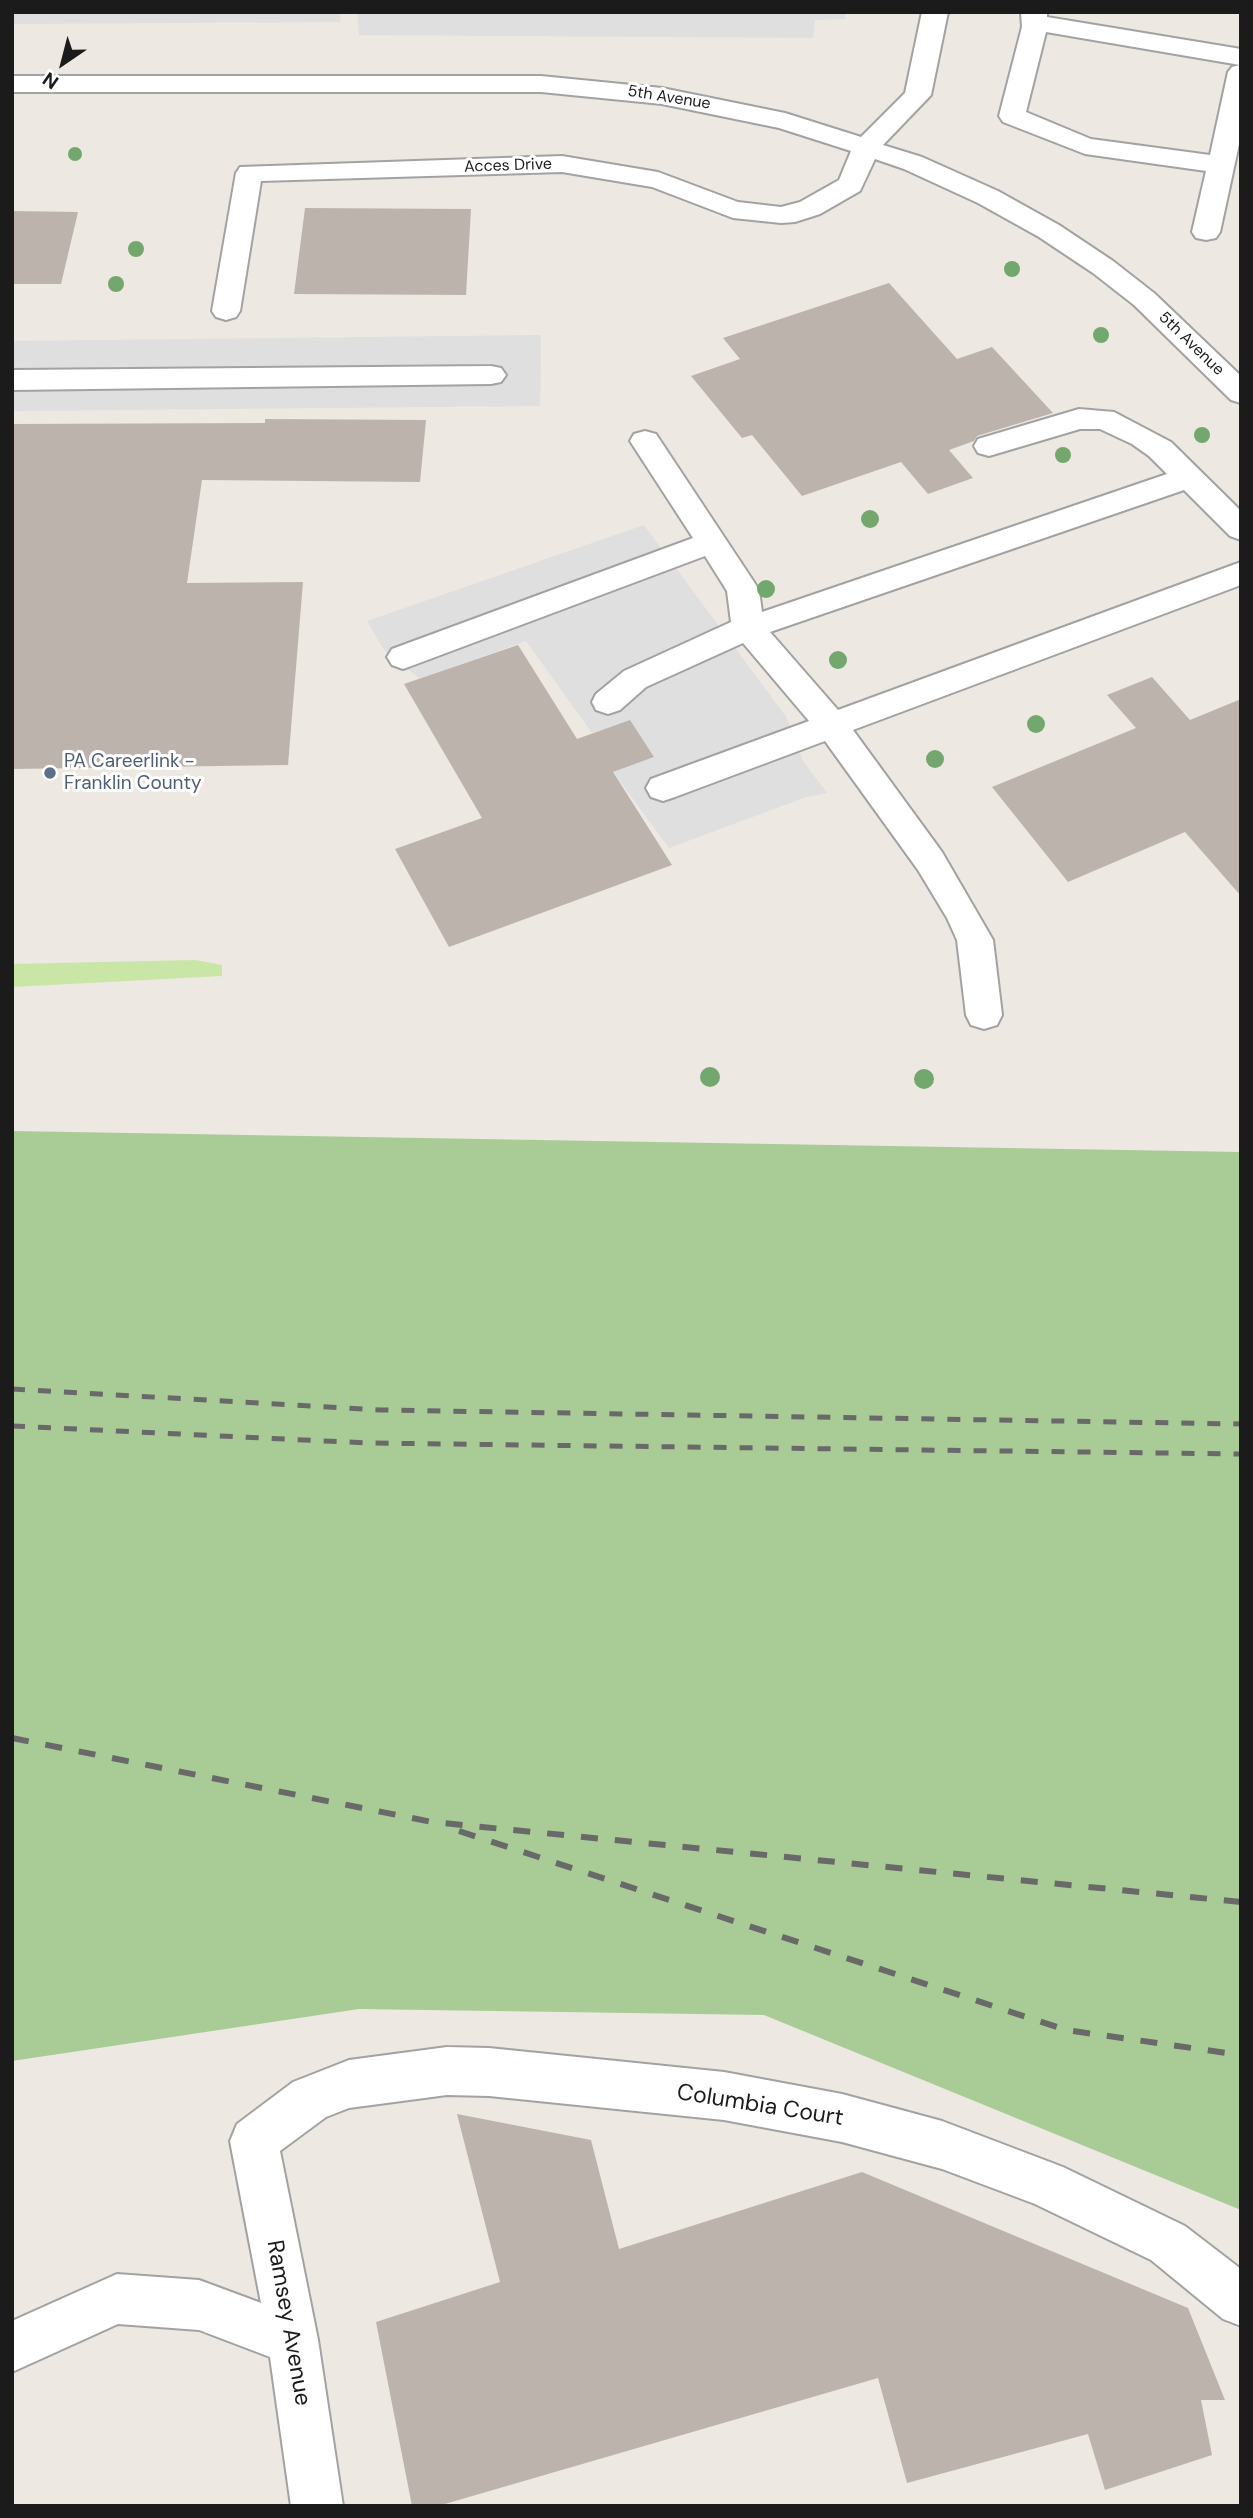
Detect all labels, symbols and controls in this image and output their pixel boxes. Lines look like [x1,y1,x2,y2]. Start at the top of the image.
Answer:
north arrow [28,28,98,98]
text: N [38,66,64,95]
street label: 5th Avenue [626,82,712,114]
street label: Acces Drive [464,155,552,177]
street label: 5th Avenue [1154,308,1228,380]
place label: PA Careerlink - Franklin County [64,751,201,795]
marker: PA Careerlink - Franklin County [42,765,58,781]
street label: Columbia Court [675,2079,845,2133]
street label: Ramsey Avenue [260,2238,316,2408]

